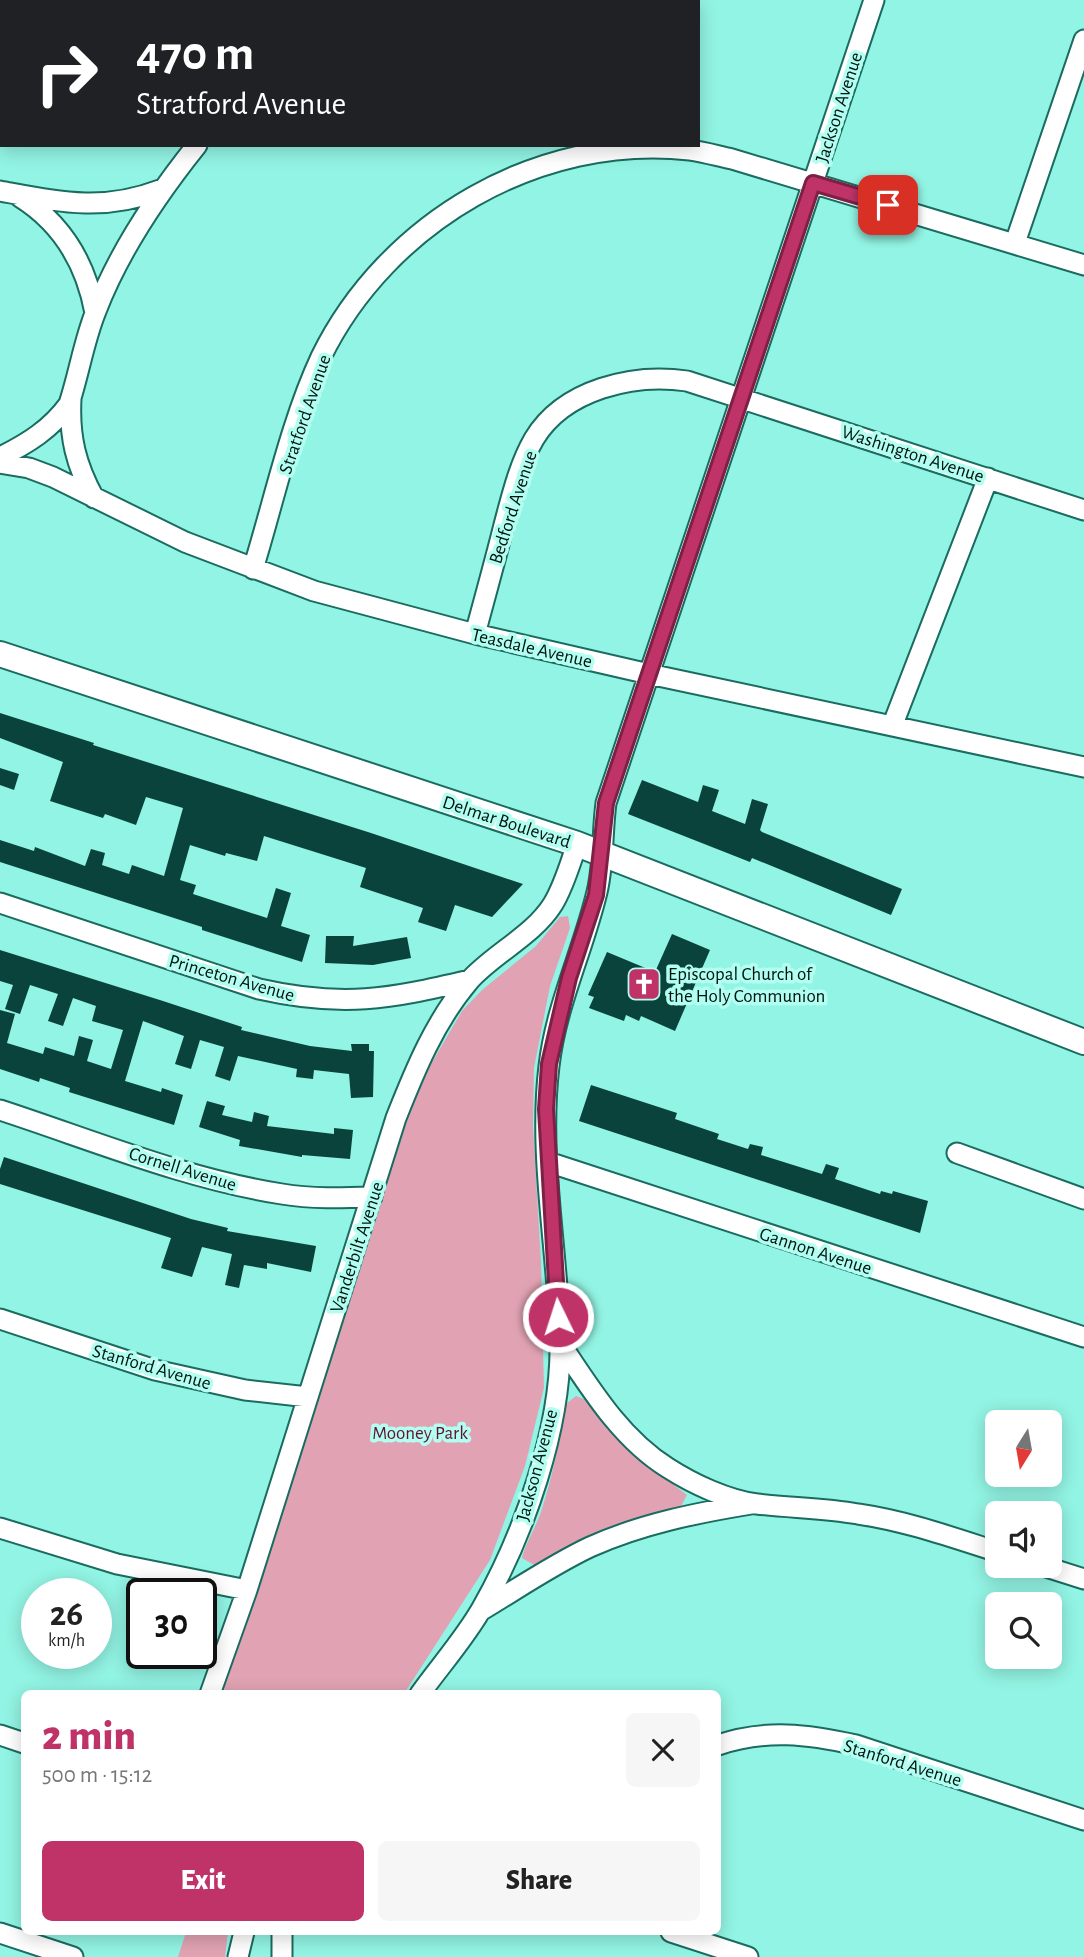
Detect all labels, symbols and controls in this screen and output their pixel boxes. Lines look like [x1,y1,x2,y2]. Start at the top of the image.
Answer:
icon: right [21,28,112,119]
text: 470 m [136,30,254,79]
street label: Jackson Avenue [813,50,866,165]
text: Stratford Avenue [136,88,346,120]
pin [858,175,918,235]
icon: arrive [869,186,907,224]
street label: Stratford Avenue [276,352,335,477]
street label: Washington Avenue [839,422,986,486]
street label: Bedford Avenue [486,449,541,566]
street label: Teasdale Avenue [469,625,594,672]
street label: Delmar Boulevard [440,793,573,852]
street label: Princeton Avenue [167,951,296,1005]
church icon: Episcopal Church of the Holy Communion [625,965,663,1003]
place label: Episcopal Church of the Holy Communion [668,965,825,1006]
street label: Cornell Avenue [127,1144,239,1195]
street label: Vanderbilt Avenue [327,1180,388,1315]
street label: Gannon Avenue [757,1224,874,1278]
position arrow [521,1280,595,1354]
street label: Stanford Avenue [90,1341,213,1393]
street label: Jackson Avenue [513,1408,561,1523]
north arrow [985,1410,1062,1488]
map controls [985,1410,1062,1669]
park label: Mooney Park [372,1424,468,1443]
button: sound [985,1501,1062,1578]
speed limit sign: 30 [126,1578,217,1669]
button: search [985,1592,1062,1669]
text: 26 [50,1597,83,1632]
text: km/h [48,1632,85,1650]
button: close [626,1713,700,1787]
text: 2 min [42,1715,136,1757]
street label: Stanford Avenue [841,1736,964,1790]
text: 500 m · 15:12 [42,1764,152,1787]
button: Exit [42,1841,364,1921]
button: Share [378,1841,700,1921]

